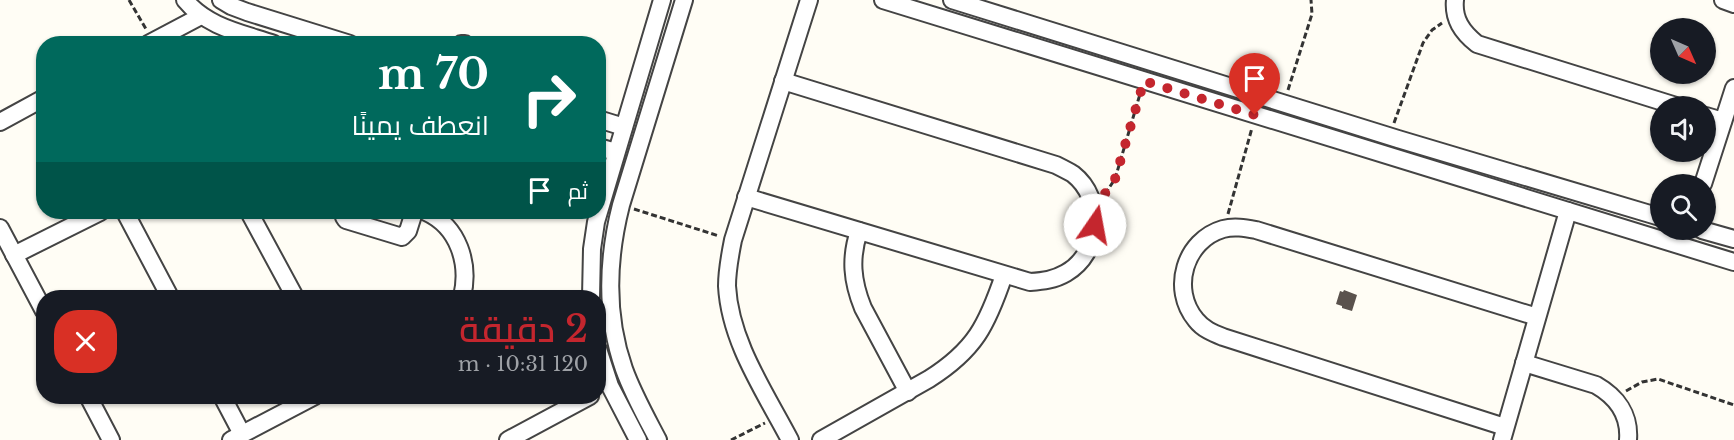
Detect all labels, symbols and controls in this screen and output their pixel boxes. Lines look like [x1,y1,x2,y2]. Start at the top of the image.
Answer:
north arrow [1650,18,1716,84]
map controls [1650,18,1716,240]
text: 70 m [378,48,489,100]
pin [1229,53,1280,115]
icon: right [510,60,588,138]
icon: arrive [1238,62,1271,95]
button: sound [1650,96,1716,162]
text: انعطف يمينًا [352,109,489,142]
icon: arrive [523,174,556,207]
button: search [1650,174,1716,240]
text: ثم [568,178,588,205]
position arrow [1063,193,1127,257]
text: 2 دقيقة [459,307,588,352]
button: close [54,310,117,373]
text: 120 m · 10:31 [458,352,588,376]

